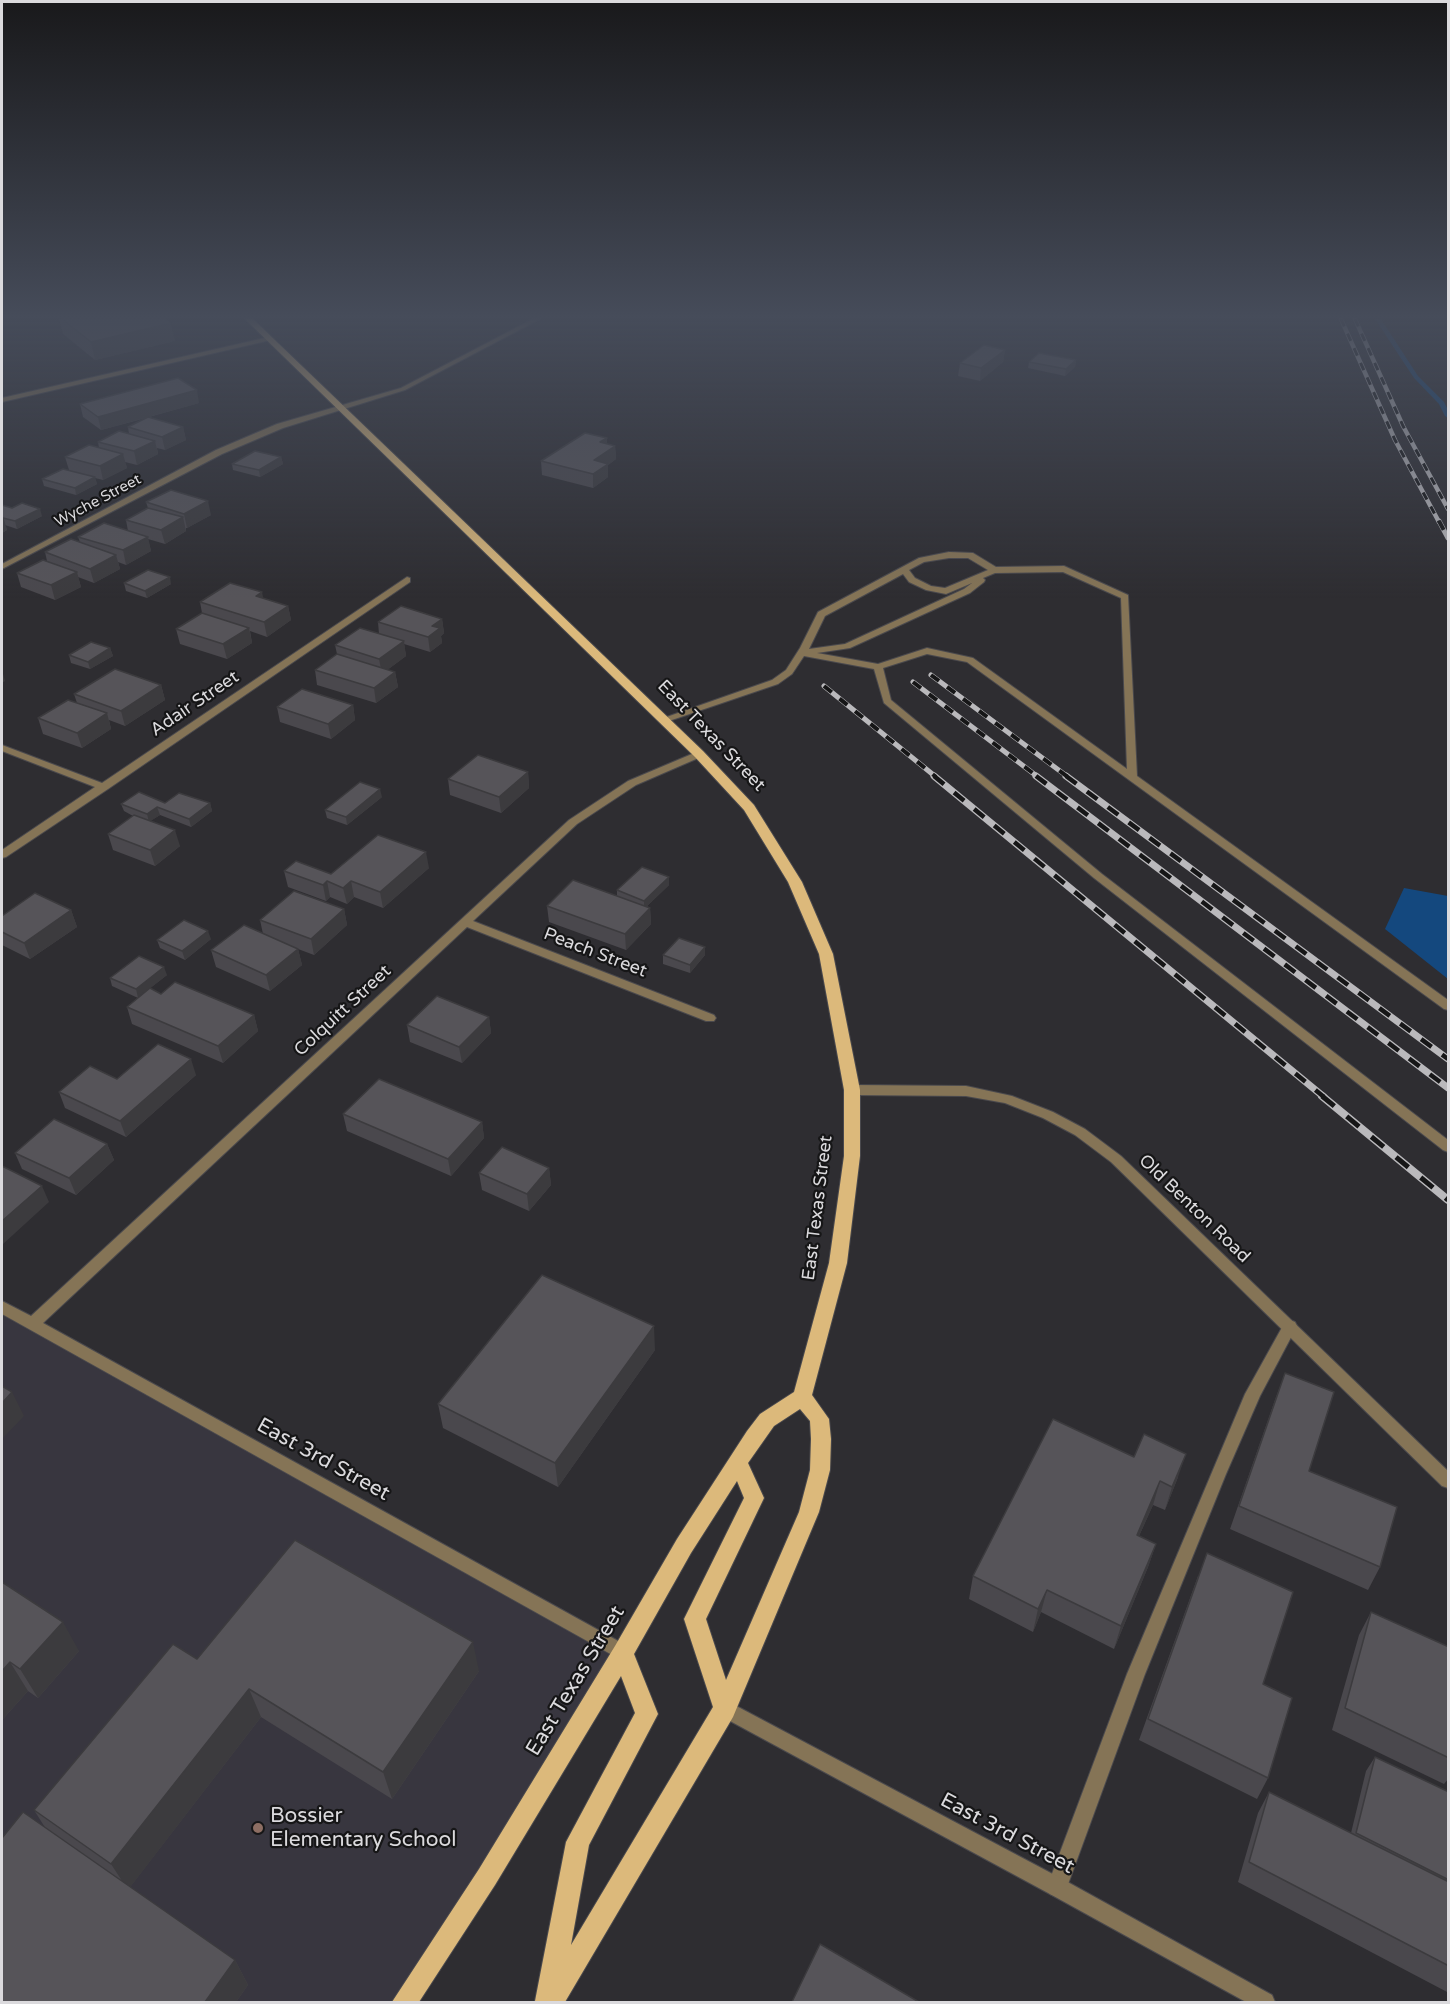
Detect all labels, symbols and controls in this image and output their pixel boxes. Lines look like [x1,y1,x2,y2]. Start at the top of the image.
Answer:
street label: Wyche Street [52,471,144,531]
street label: Adair Street [147,666,243,742]
street label: East Texas Street [652,676,770,796]
street label: Peach Street [540,923,650,983]
street label: Colquitt Street [290,961,396,1061]
street label: East Texas Street [798,1134,838,1282]
street label: Old Benton Road [1134,1150,1254,1268]
street label: East 3rd Street [252,1413,394,1507]
street label: East Texas Street [521,1601,631,1761]
street label: East 3rd Street [936,1788,1078,1880]
place label: Bossier Elementary School [270,1803,457,1853]
marker: Bossier Elementary School [251,1821,265,1835]

